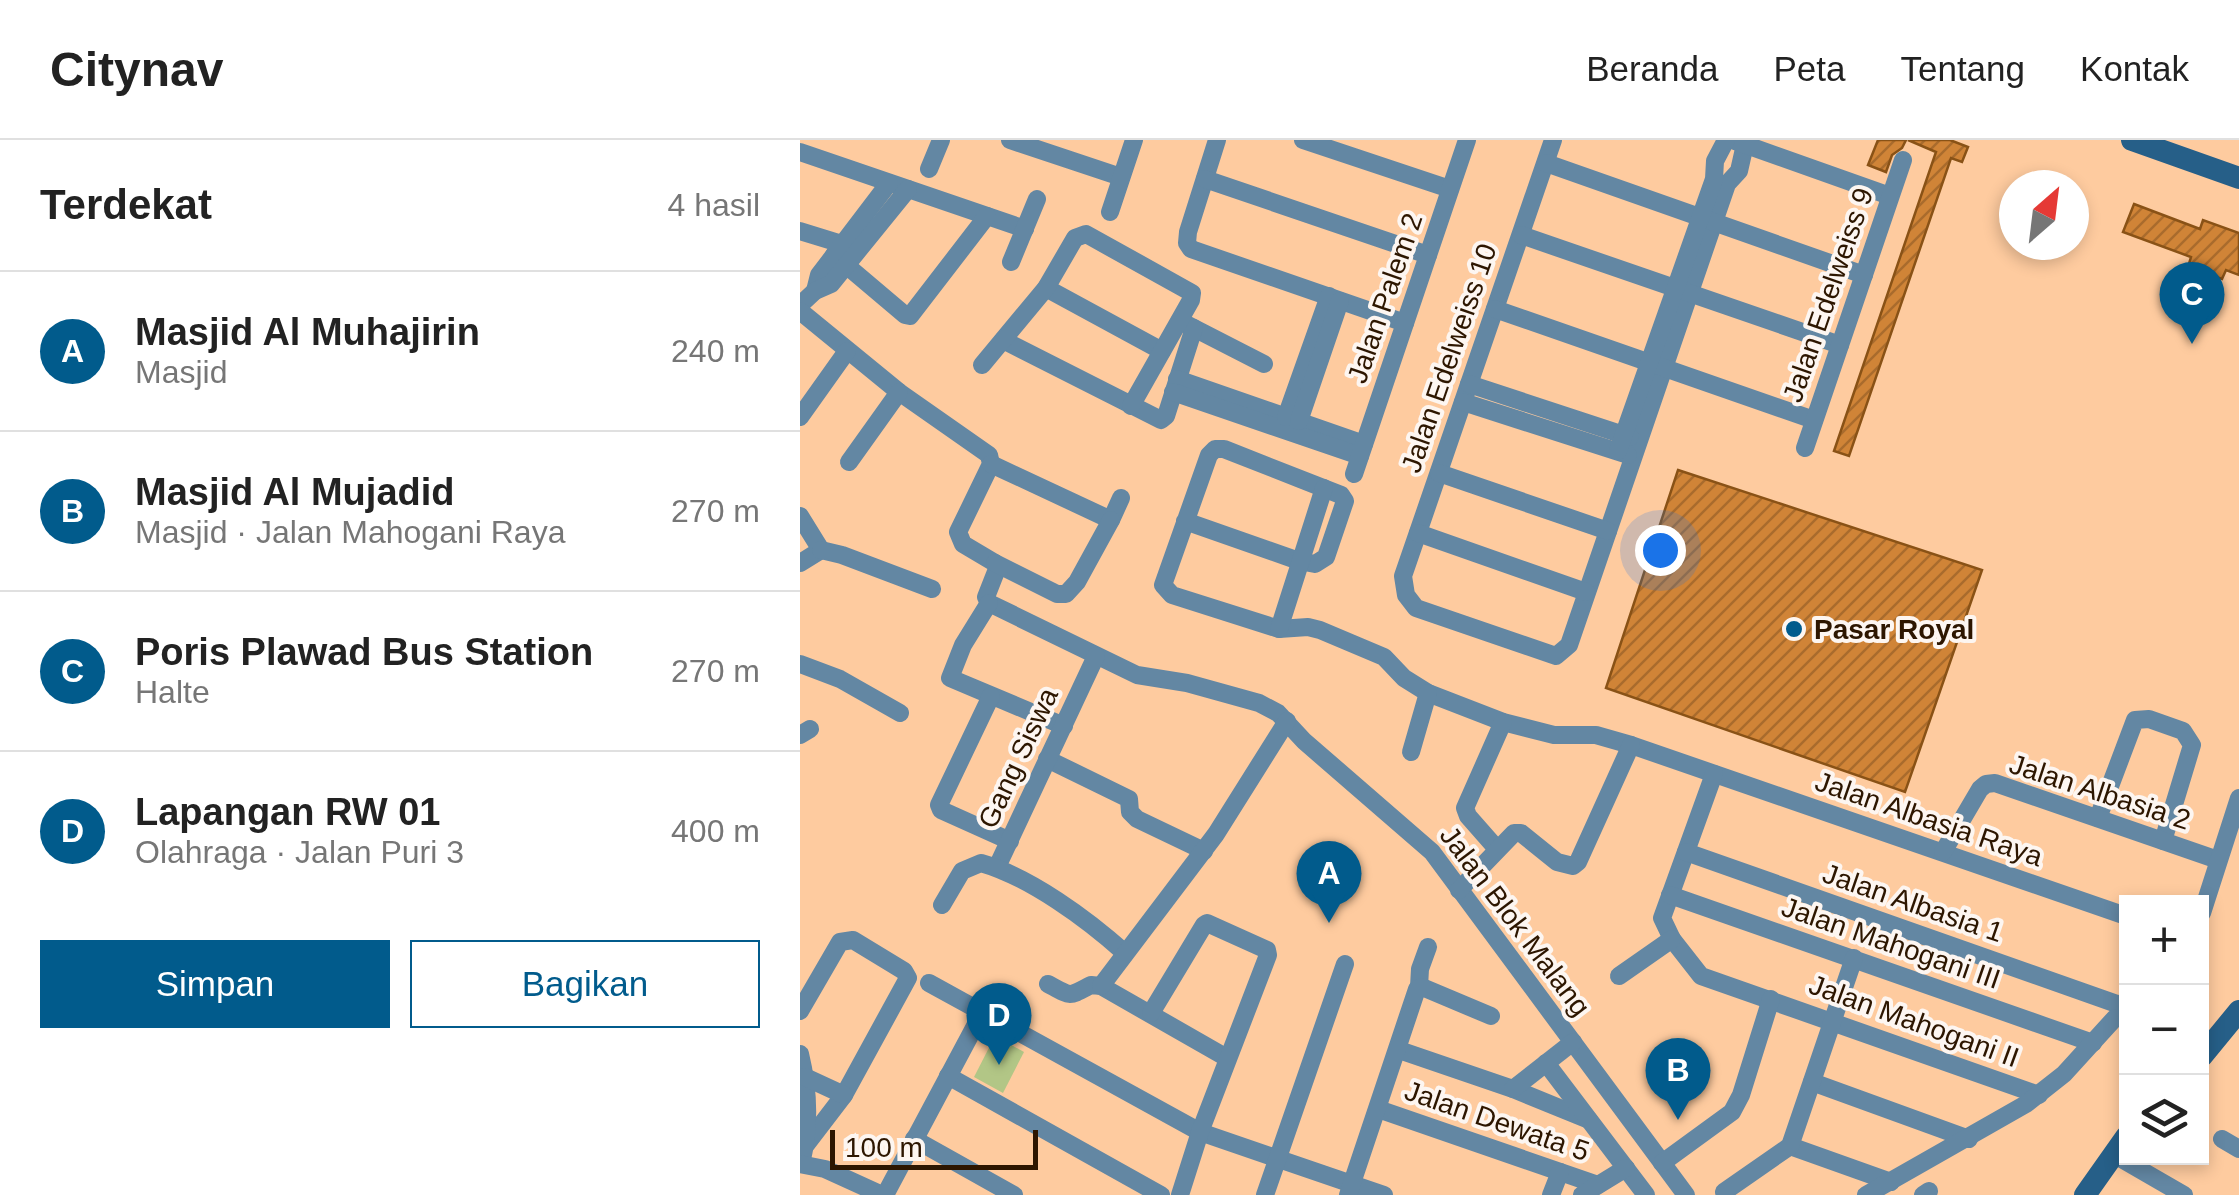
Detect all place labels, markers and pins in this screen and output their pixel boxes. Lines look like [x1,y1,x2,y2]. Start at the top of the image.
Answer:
pin: C [2160,261,2224,344]
place label: Pasar Royal [1814,614,1974,645]
marker: Pasar Royal [1783,618,1805,640]
pin: A [1296,840,1362,923]
pin: D [966,982,1032,1065]
pin: B [1646,1038,1710,1120]

